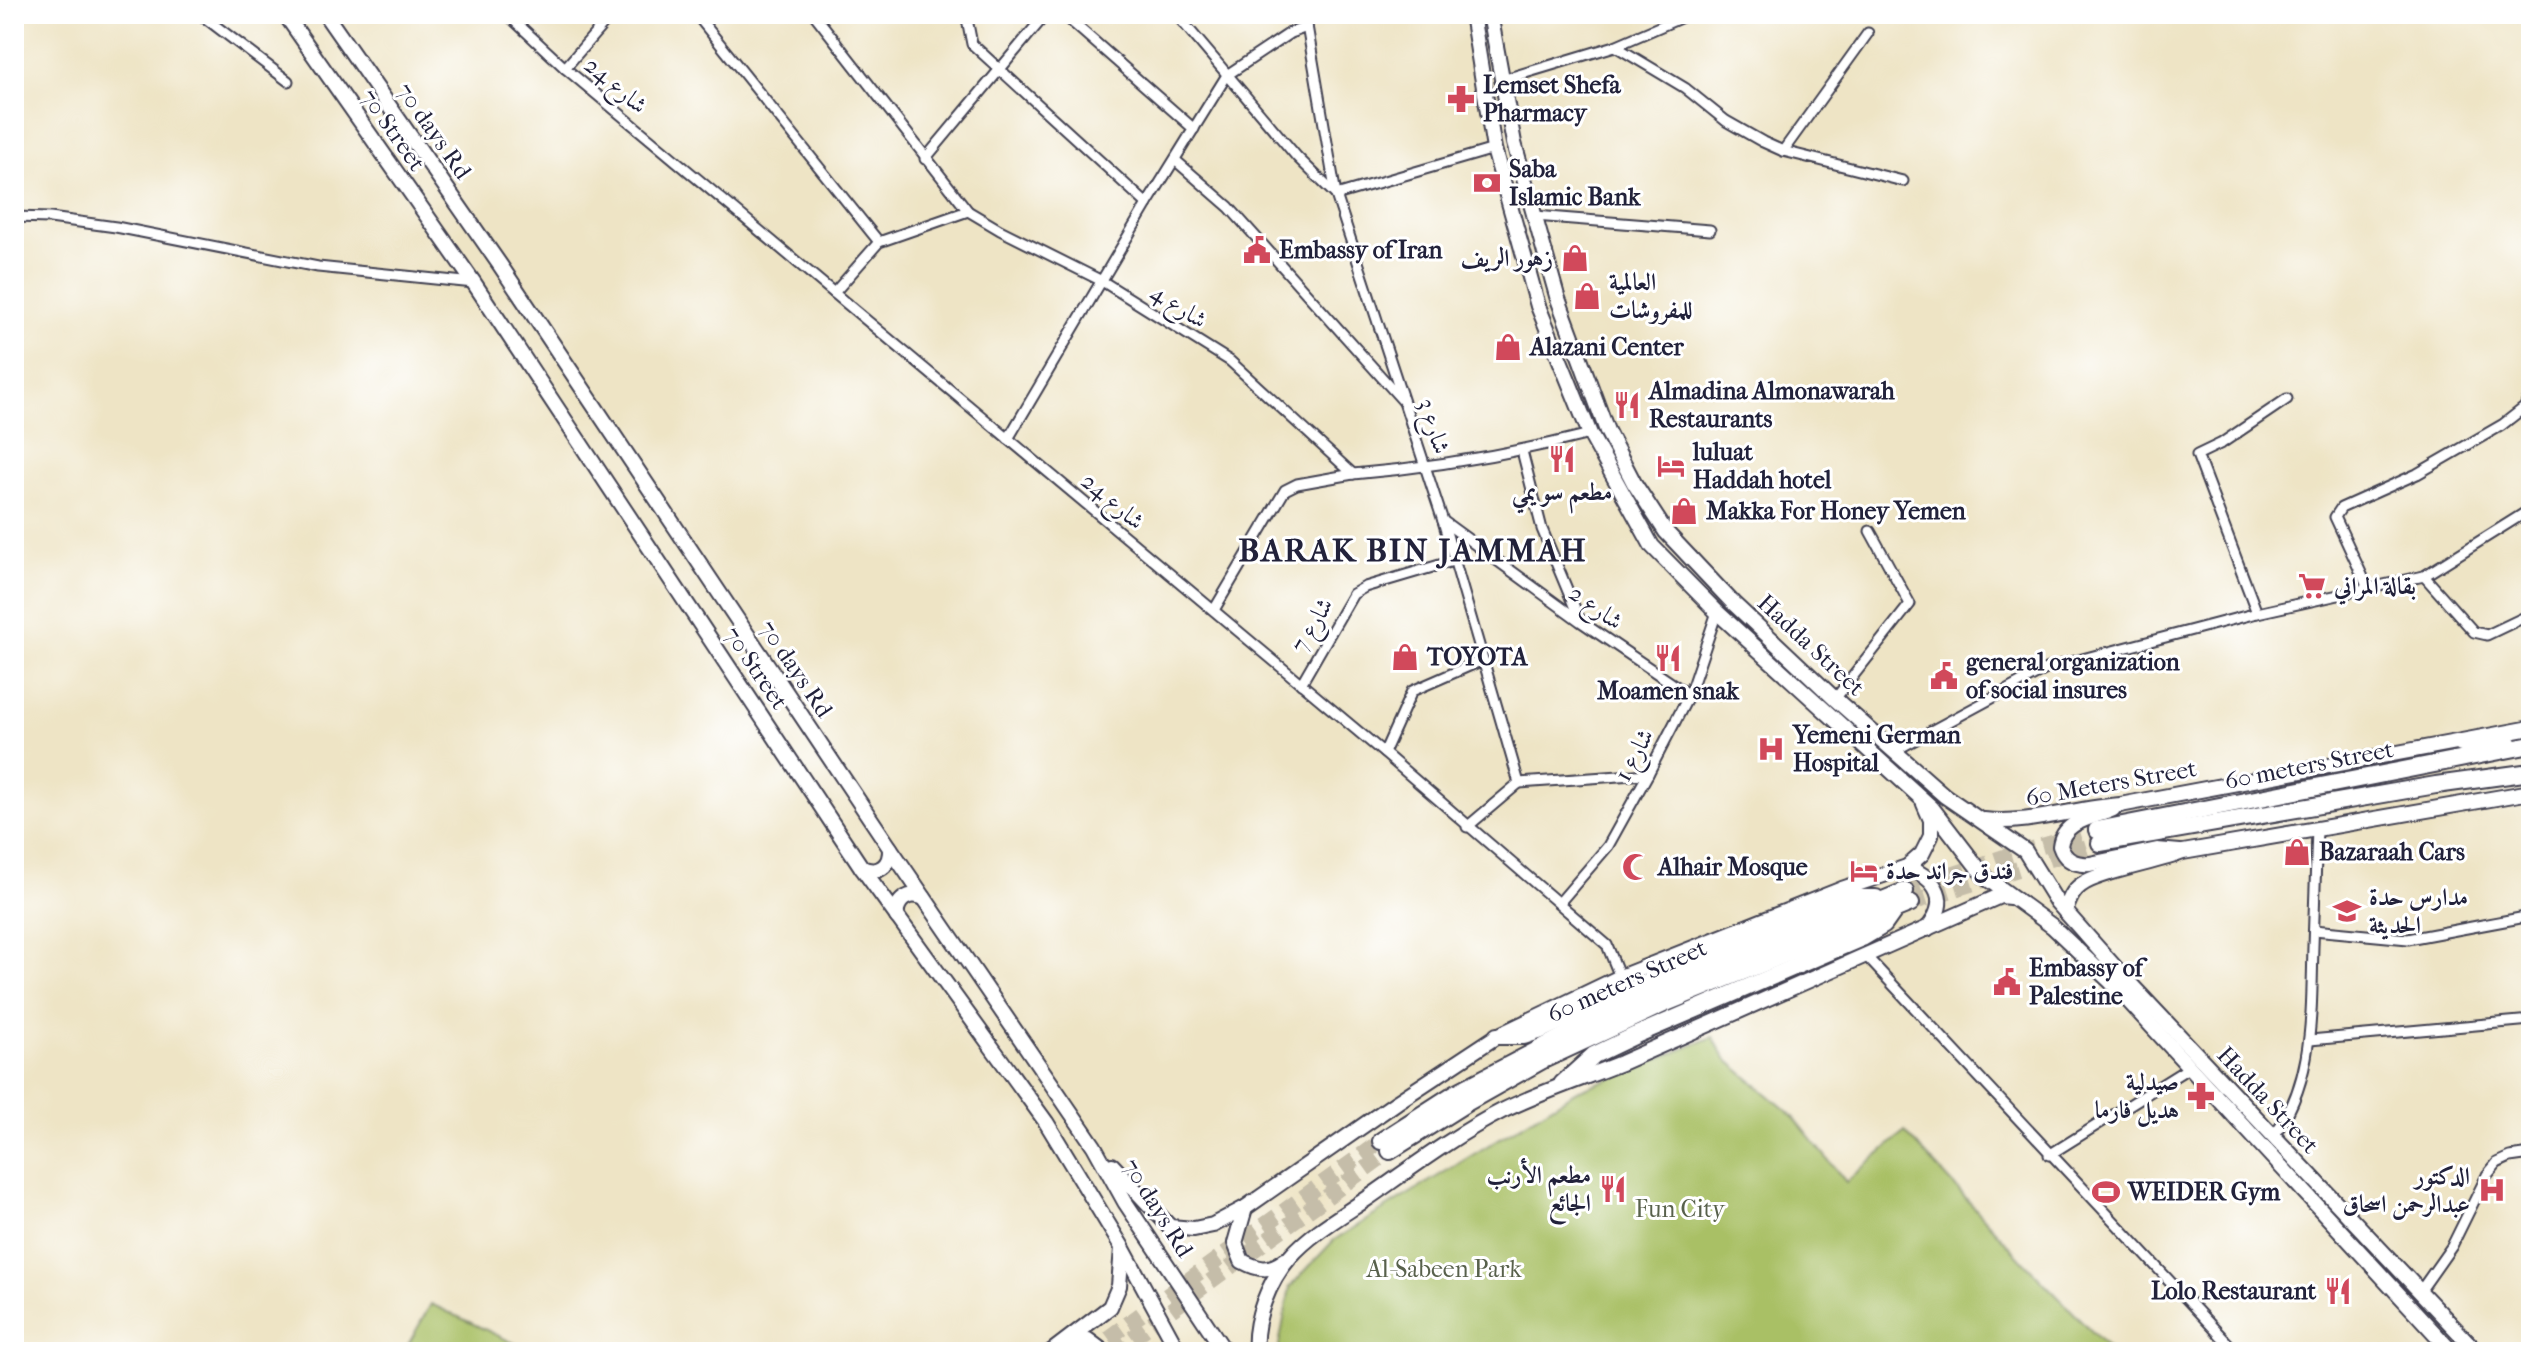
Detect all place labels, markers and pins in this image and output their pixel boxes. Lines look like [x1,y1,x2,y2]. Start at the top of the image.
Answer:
place label: Lemset Shefa Pharmacy [1483,71,1621,127]
pharmacy icon: Lemset Shefa Pharmacy [1446,84,1476,114]
place label: Saba Islamic Bank [1509,155,1641,211]
bank icon: Saba Islamic Bank [1472,168,1502,198]
public building icon: Embassy of Iran [1242,235,1272,265]
place label: Embassy of Iran [1279,236,1443,264]
shop icon: زهور الريف [1560,243,1590,273]
place label: زهور الريف [1461,244,1553,273]
place label: العالمية للمفروشات [1609,268,1692,325]
shop icon: العالمية للمفروشات [1572,281,1602,311]
shop icon: Alazani Center [1493,332,1523,362]
place label: Alazani Center [1528,333,1684,361]
place label: Almadina Almonawarah Restaurants [1647,377,1895,433]
restaurant icon: Almadina Almonawarah Restaurants [1612,390,1642,420]
place label: luluat Haddah hotel [1692,438,1832,494]
restaurant icon: مطعم سو يمي [1547,444,1577,474]
hotel icon: luluat Haddah hotel [1656,451,1686,481]
place label: مطعم سو يمي [1512,478,1612,514]
shop icon: Makka For Honey Yemen [1669,496,1699,526]
place label: Makka For Honey Yemen [1706,497,1967,525]
supermarket icon: بقالة المراني [2297,571,2327,601]
place label: بقالة المراني [2333,572,2416,605]
shop icon: TOYOTA [1390,642,1420,672]
place label: TOYOTA [1426,643,1529,671]
restaurant icon: Moamen snak [1653,643,1683,673]
place label: general organization of social insures [1966,648,2181,704]
public building icon: general organization of social insures [1929,661,1959,691]
place label: Moamen snak [1597,677,1740,705]
place label: Yemeni German Hospital [1791,721,1962,777]
hospital icon: Yemeni German Hospital [1756,734,1786,764]
shop icon: Bazaraah Cars [2282,837,2312,867]
place label: Bazaraah Cars [2319,838,2465,866]
mosque icon: Alhair Mosque [1621,852,1651,882]
place label: Alhair Mosque [1656,853,1808,881]
hotel icon: فندق جراند حدة [1849,856,1879,886]
place label: فندق جراند حدة [1886,857,2014,886]
place label: مدارس حدة الحديثة [2369,883,2468,940]
school or university icon: مدارس حدة الحديثة [2332,896,2362,926]
place label: Embassy of Palestine [2029,954,2148,1010]
public building icon: Embassy of Palestine [1992,967,2022,997]
place label: صيدلية هديل فارما [2095,1068,2179,1127]
pharmacy icon: صيدلية هديل فارما [2186,1081,2216,1111]
place label: مطعم الأرنب الجائع [1487,1157,1591,1225]
place label: الدكتور عبدالرحمن اسحاق [2343,1162,2470,1220]
restaurant icon: مطعم الأرنب الجائع [1598,1174,1628,1204]
hospital icon: الدكتور عبدالرحمن اسحاق [2477,1175,2507,1205]
sports icon: WEIDER Gym [2091,1177,2121,1207]
place label: WEIDER Gym [2127,1178,2281,1206]
restaurant icon: Lolo Restaurant [2323,1276,2353,1306]
place label: Lolo Restaurant [2151,1277,2316,1305]

